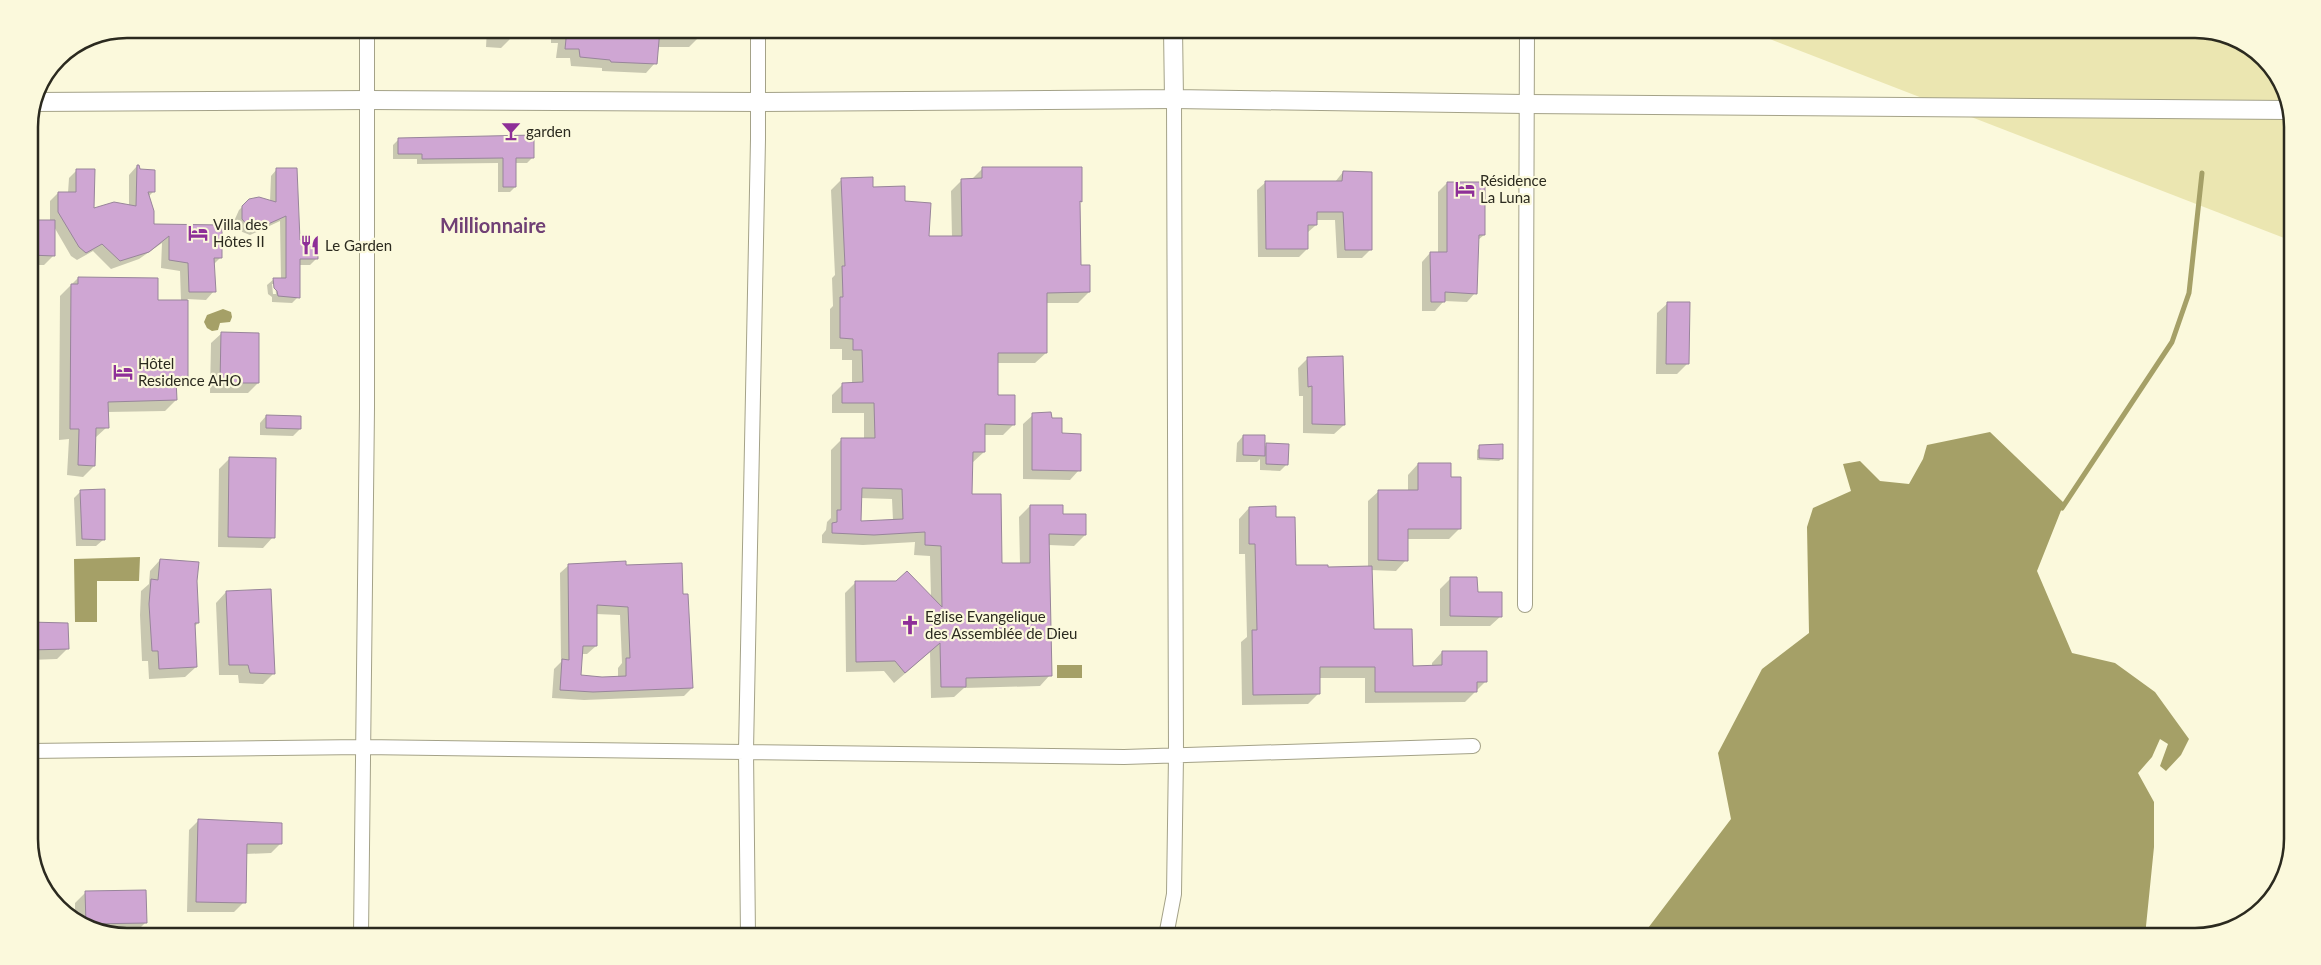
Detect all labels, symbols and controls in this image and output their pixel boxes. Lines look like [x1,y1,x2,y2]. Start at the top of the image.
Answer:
bar icon: garden [500,120,522,142]
place label: garden [526,122,571,140]
place label: Résidence La Luna [1480,171,1547,206]
hotel icon: Résidence La Luna [1454,178,1476,200]
district label: Millionnaire [440,213,546,237]
place label: Villa des Hôtes II [213,215,268,250]
hotel icon: Villa des Hôtes II [187,222,209,244]
restaurant icon: Le Garden [299,234,321,256]
place label: Le Garden [325,236,392,254]
place label: Hôtel Residence AHO [138,354,242,389]
hotel icon: Hôtel Residence AHO [112,361,134,383]
place label: Eglise Evangelique des Assemblée de Dieu [925,607,1077,642]
church icon: Eglise Evangelique des Assemblée de Dieu [899,614,921,636]

